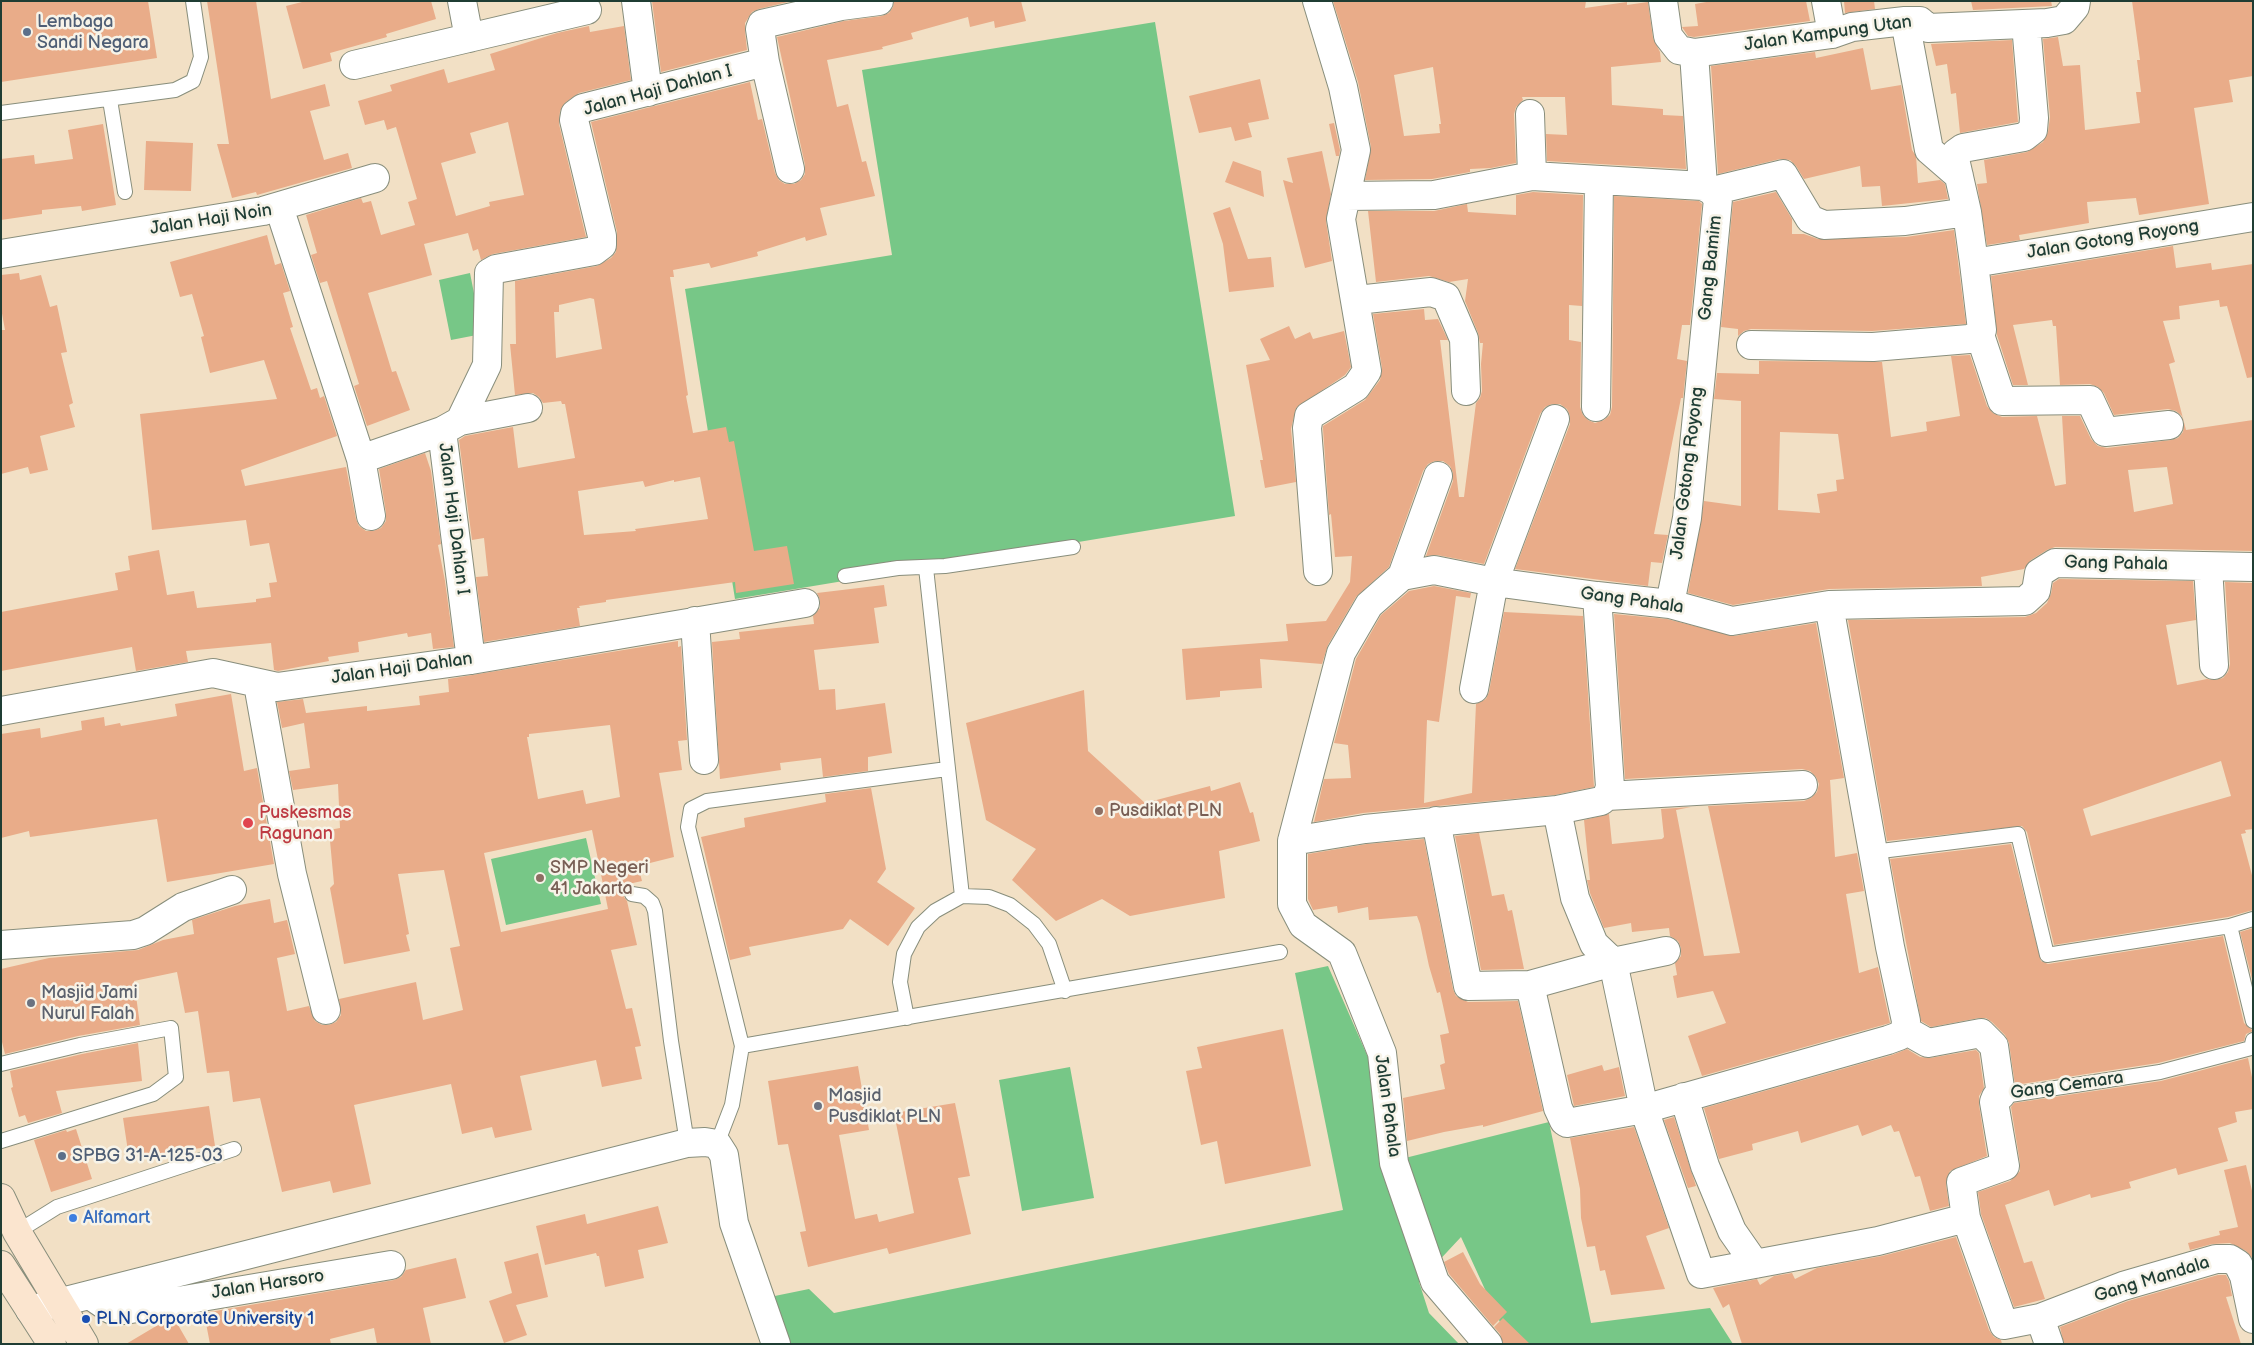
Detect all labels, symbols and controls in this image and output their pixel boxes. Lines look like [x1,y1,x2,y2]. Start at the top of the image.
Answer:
place label: Lembaga Sandi Negara [37,11,149,54]
street label: Jalan Kampung Utan [1743,12,1913,56]
marker: Lembaga Sandi Negara [21,26,33,38]
street label: Jalan Haji Dahlan I [581,61,735,121]
street label: Jalan Haji Noin [148,200,274,240]
street label: Gang Bamim [1695,214,1727,322]
street label: Jalan Gotong Royong [2026,216,2200,264]
street label: Jalan Gotong Royong [1667,386,1709,560]
street label: Jalan Haji Dahlan I [433,442,473,596]
street label: Gang Pahala [2064,552,2168,576]
street label: Gang Pahala [1579,583,1685,619]
street label: Jalan Haji Dahlan [330,648,474,690]
place label: Pusdiklat PLN [1109,800,1222,822]
place label: Puskesmas Ragunan [259,802,351,844]
marker: Pusdiklat PLN [1093,805,1105,817]
marker: Puskesmas Ragunan [241,816,255,830]
place label: SMP Negeri 41 Jakarta [550,857,649,900]
marker: SMP Negeri 41 Jakarta [534,872,546,884]
place label: Masjid Jami Nurul Falah [41,982,138,1024]
marker: Masjid Jami Nurul Falah [25,997,37,1009]
street label: Jalan Pahala [1369,1053,1405,1159]
street label: Gang Cemara [2009,1067,2125,1105]
place label: Masjid Pusdiklat PLN [828,1085,941,1128]
marker: Masjid Pusdiklat PLN [812,1100,824,1112]
place label: SPBG 31-A-125-03 [72,1145,223,1167]
marker: SPBG 31-A-125-03 [56,1150,68,1162]
place label: Alfamart [83,1207,150,1229]
marker: Alfamart [67,1212,79,1224]
street label: Gang Mandala [2092,1252,2212,1308]
street label: Jalan Harsoro [210,1265,326,1305]
place label: PLN Corporate University 1 [96,1308,314,1330]
marker: PLN Corporate University 1 [80,1313,92,1325]

